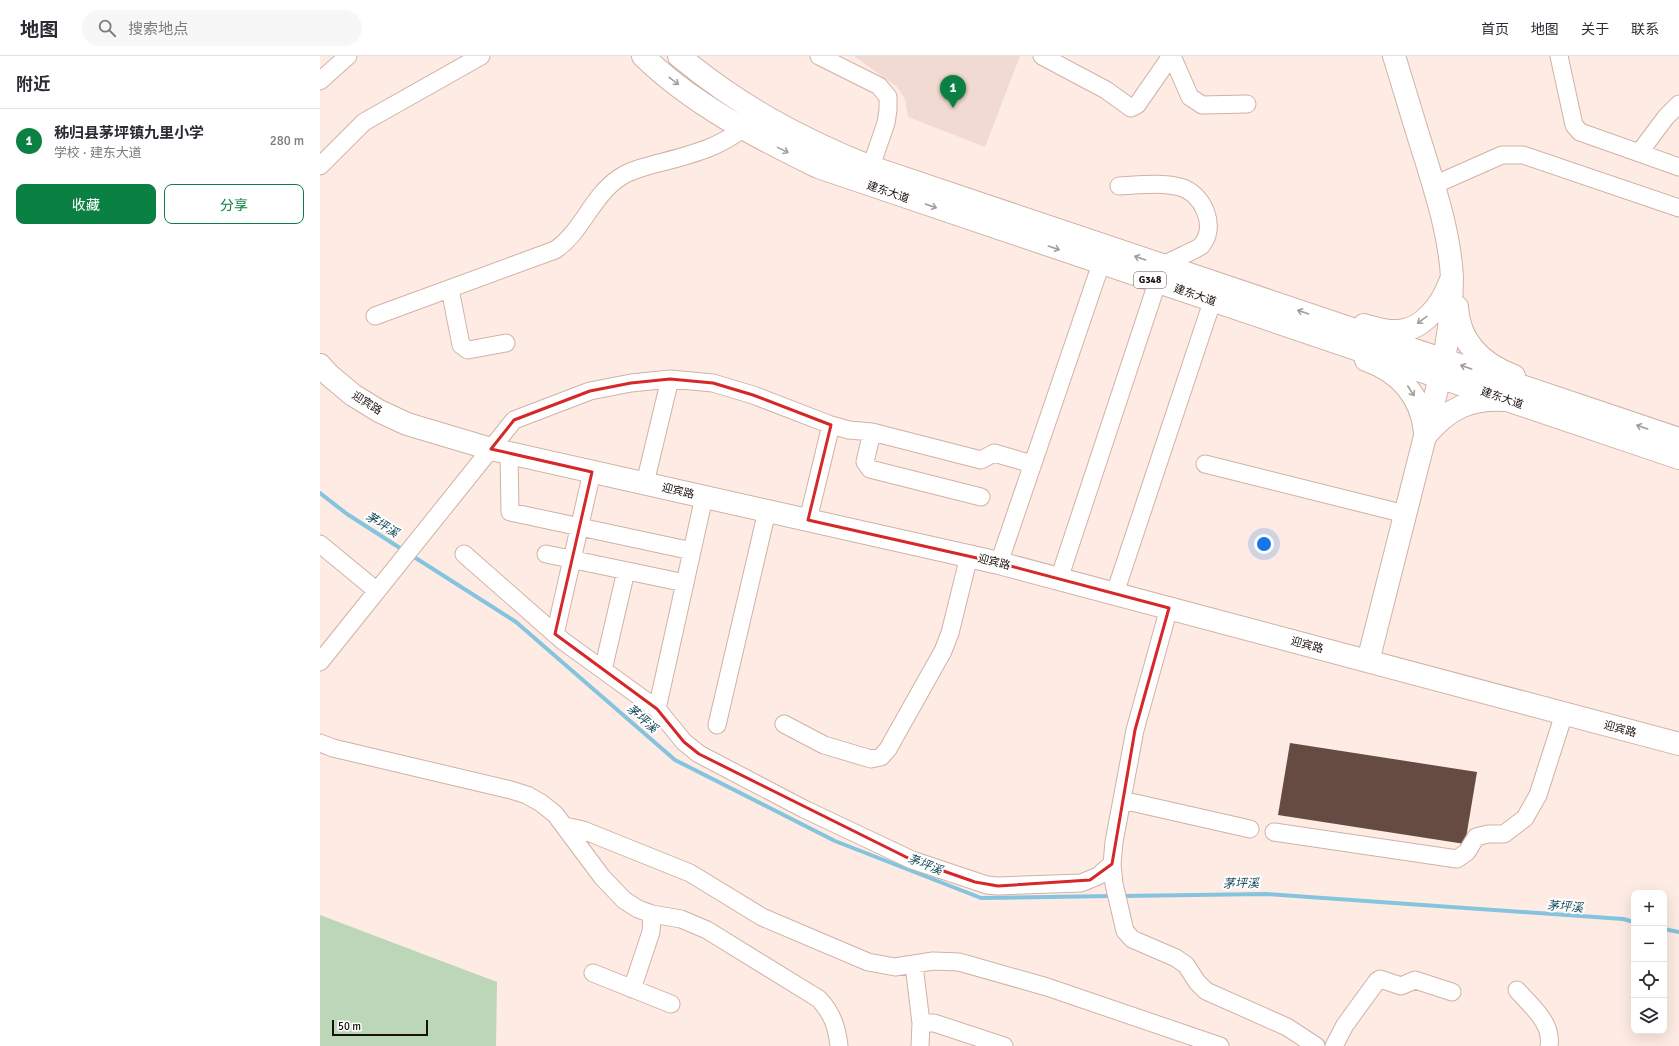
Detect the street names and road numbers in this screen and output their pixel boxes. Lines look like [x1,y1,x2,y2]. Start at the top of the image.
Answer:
street label: 建东大道 [865,179,911,205]
road number: G348 [1134,272,1166,288]
street label: 建东大道 [1172,282,1218,308]
street label: 建东大道 [1479,385,1525,411]
street label: 迎宾路 [350,389,384,417]
street label: 迎宾路 [660,481,696,501]
street label: 迎宾路 [976,552,1012,572]
street label: 迎宾路 [1289,634,1325,656]
street label: 迎宾路 [1602,718,1638,740]

